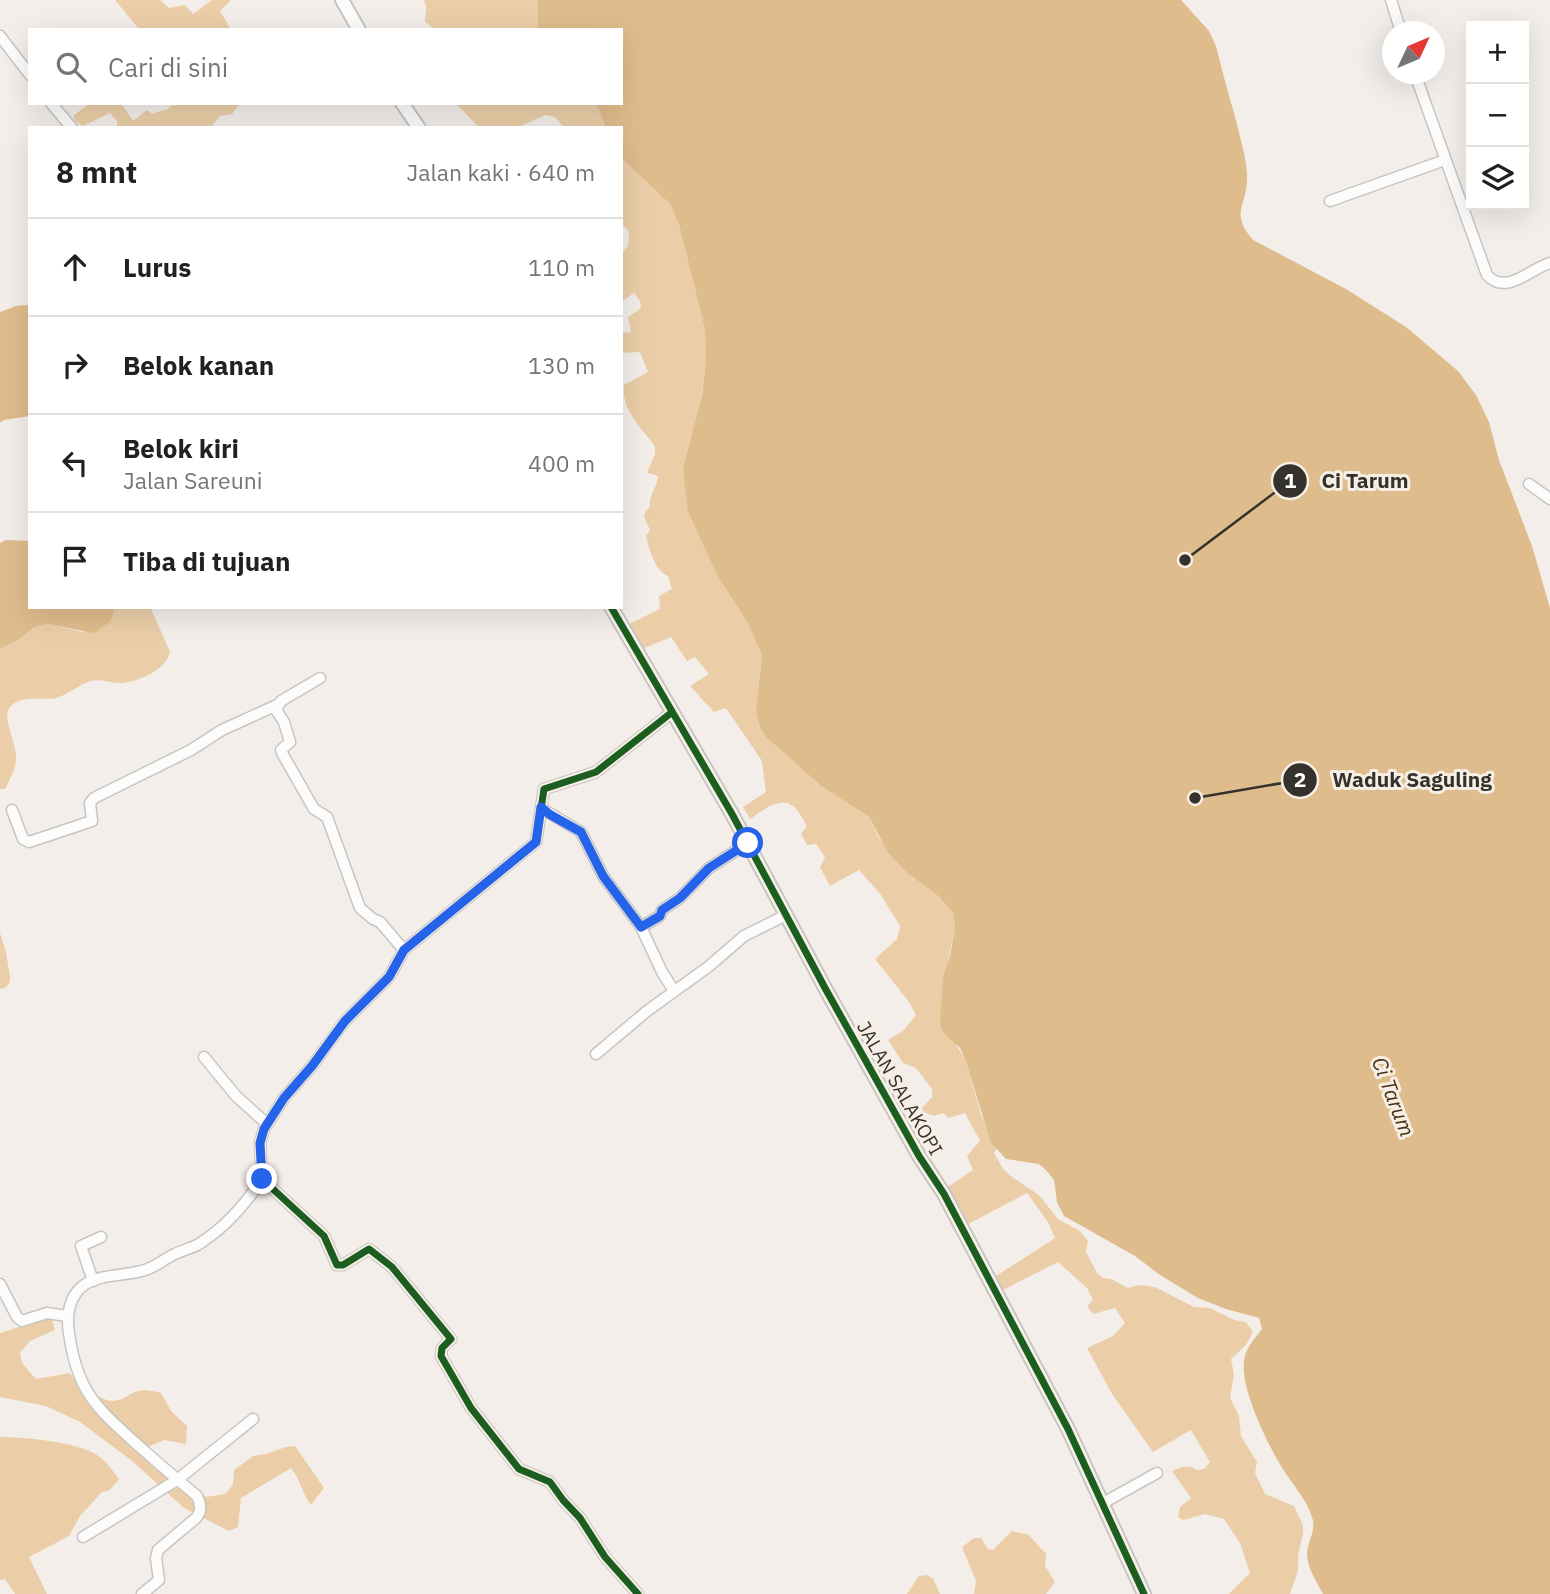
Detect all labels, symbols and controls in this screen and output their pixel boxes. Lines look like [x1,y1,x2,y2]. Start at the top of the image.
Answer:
north arrow [1382,21,1445,84]
map controls [1466,21,1529,210]
button: + [1466,21,1529,84]
search box [28,28,623,105]
icon: search [52,48,90,86]
text: Cari di sini [108,50,228,84]
button: − [1466,84,1529,147]
button: layers [1466,147,1529,210]
text: 8 mnt [56,152,137,191]
text: Jalan kaki · 640 m [407,157,595,187]
icon: ahead [56,248,94,286]
text: Lurus [123,250,191,284]
text: 110 m [528,252,595,282]
icon: right [56,346,94,384]
text: Belok kanan [123,348,274,382]
text: 130 m [528,350,595,380]
text: Belok kiri [123,431,239,465]
icon: left [56,444,94,482]
text: 400 m [528,448,595,478]
callout: Ci Tarum [1273,460,1423,502]
text: Jalan Sareuni [123,465,263,495]
text: 1 [1284,466,1297,494]
text: Ci Tarum [1321,466,1409,494]
icon: arrive [56,542,94,580]
text: Tiba di tujuan [123,544,290,578]
callout: Waduk Saguling [1283,759,1505,801]
text: 2 [1294,765,1306,793]
text: Waduk Saguling [1332,765,1492,793]
route start [732,827,763,858]
street label: JALAN SALAKOPI [852,1017,948,1159]
water label: Ci Tarum [1366,1053,1422,1140]
route end [246,1163,277,1194]

